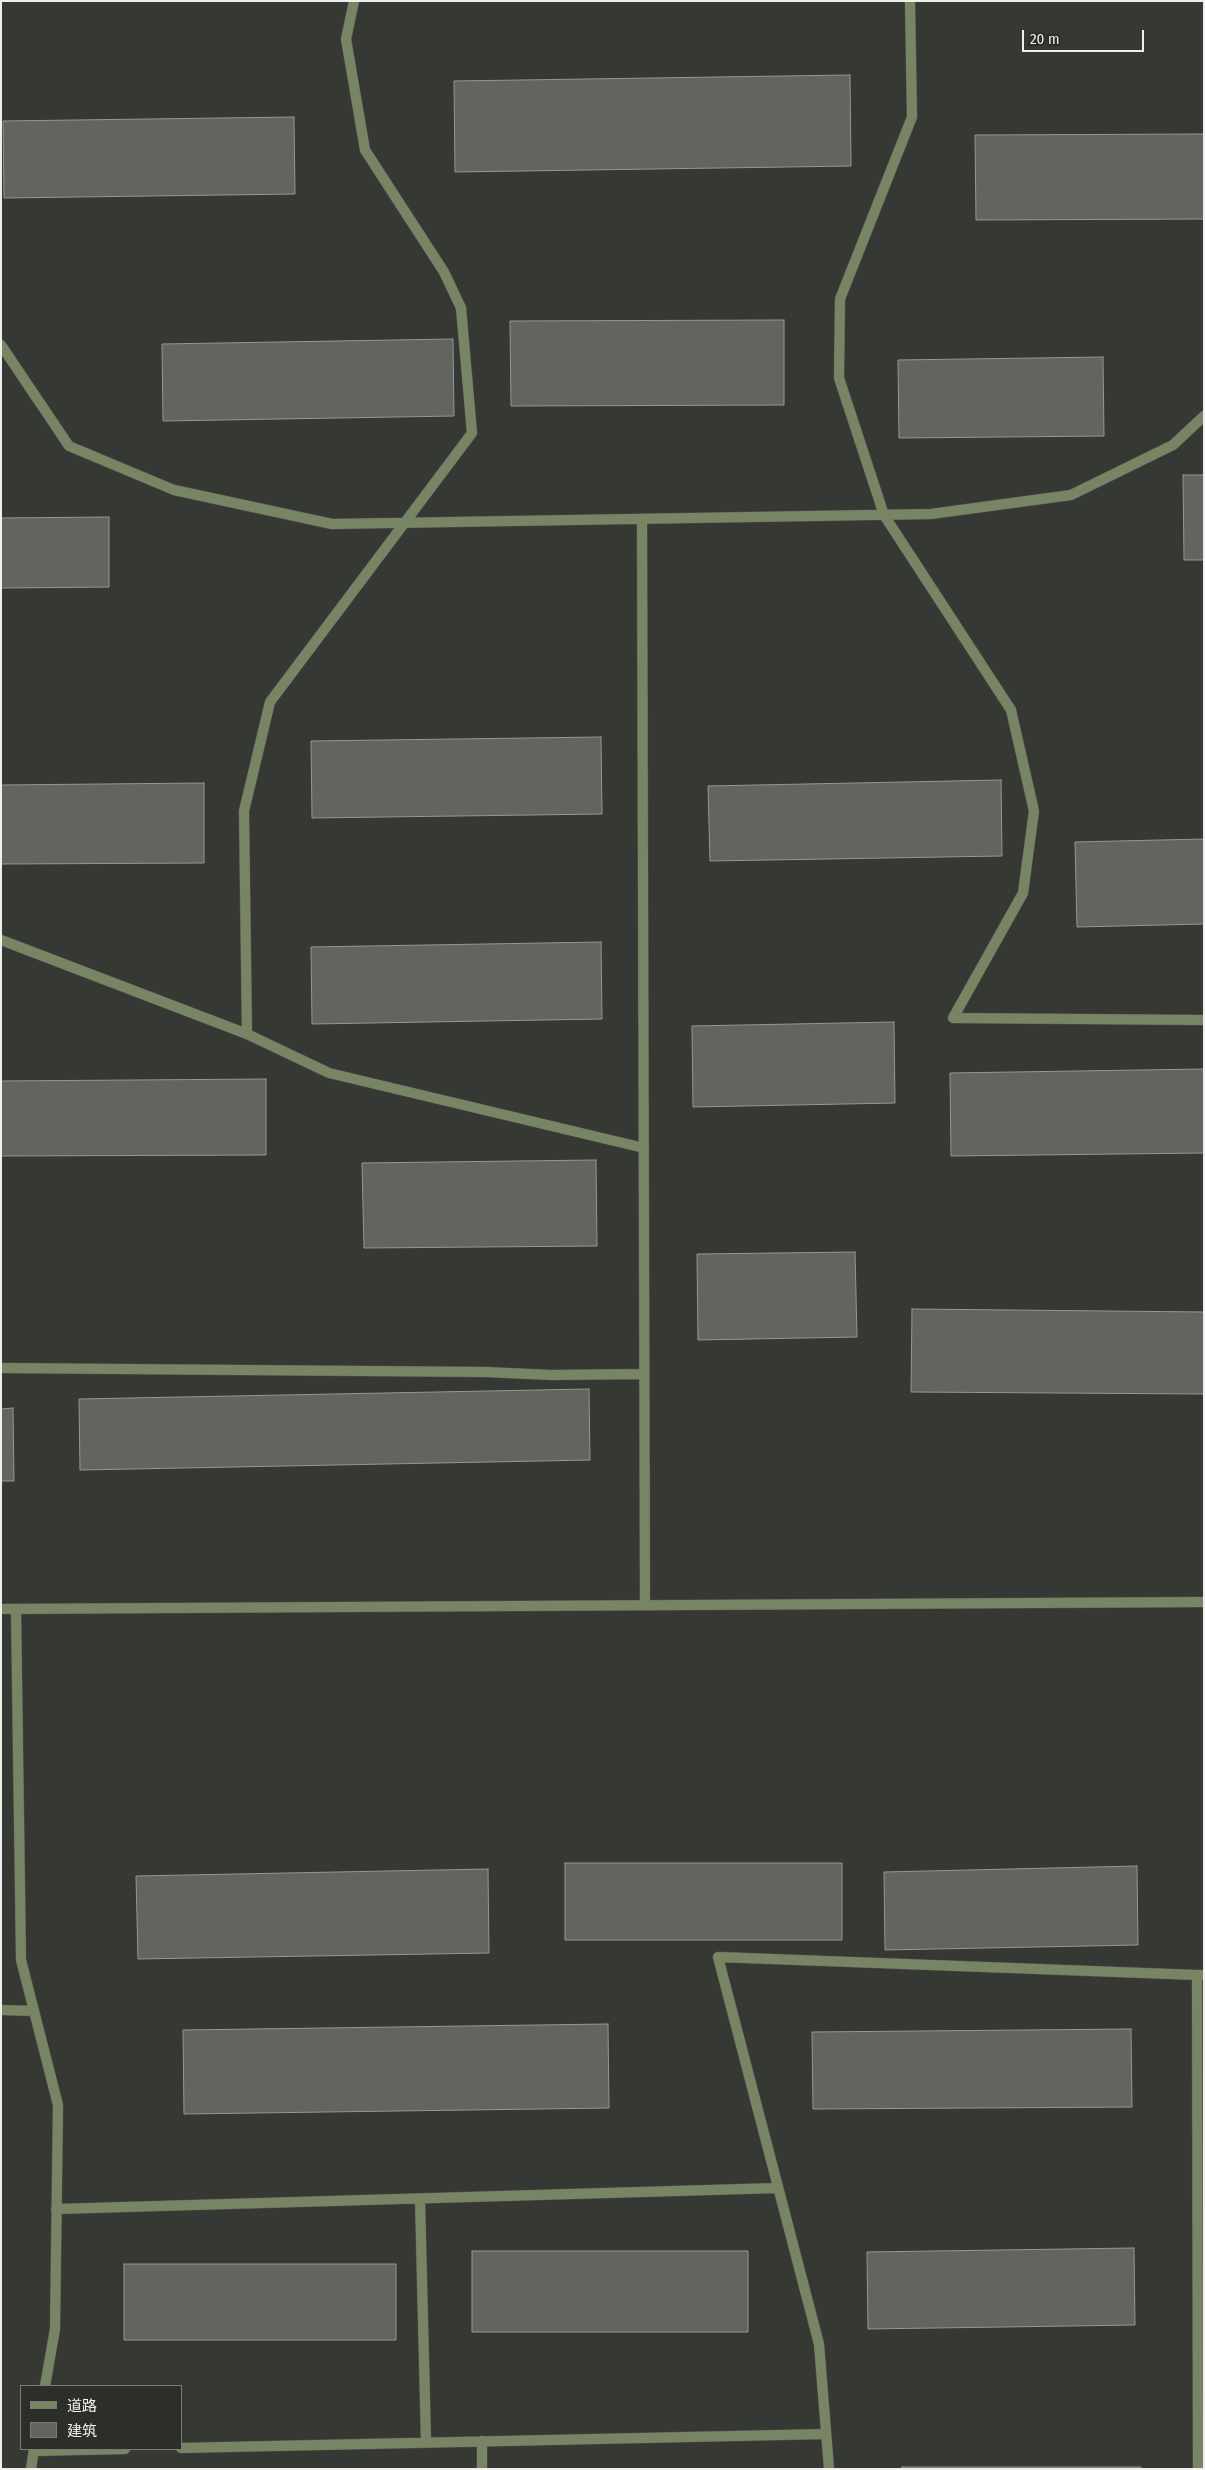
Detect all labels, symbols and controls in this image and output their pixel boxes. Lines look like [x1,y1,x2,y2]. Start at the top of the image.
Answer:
scale bar [1025,20,1148,52]
text: 20 m [1030,30,1060,48]
legend [20,2385,182,2450]
text: 道路 [67,2397,97,2415]
text: 建筑 [67,2422,97,2440]

